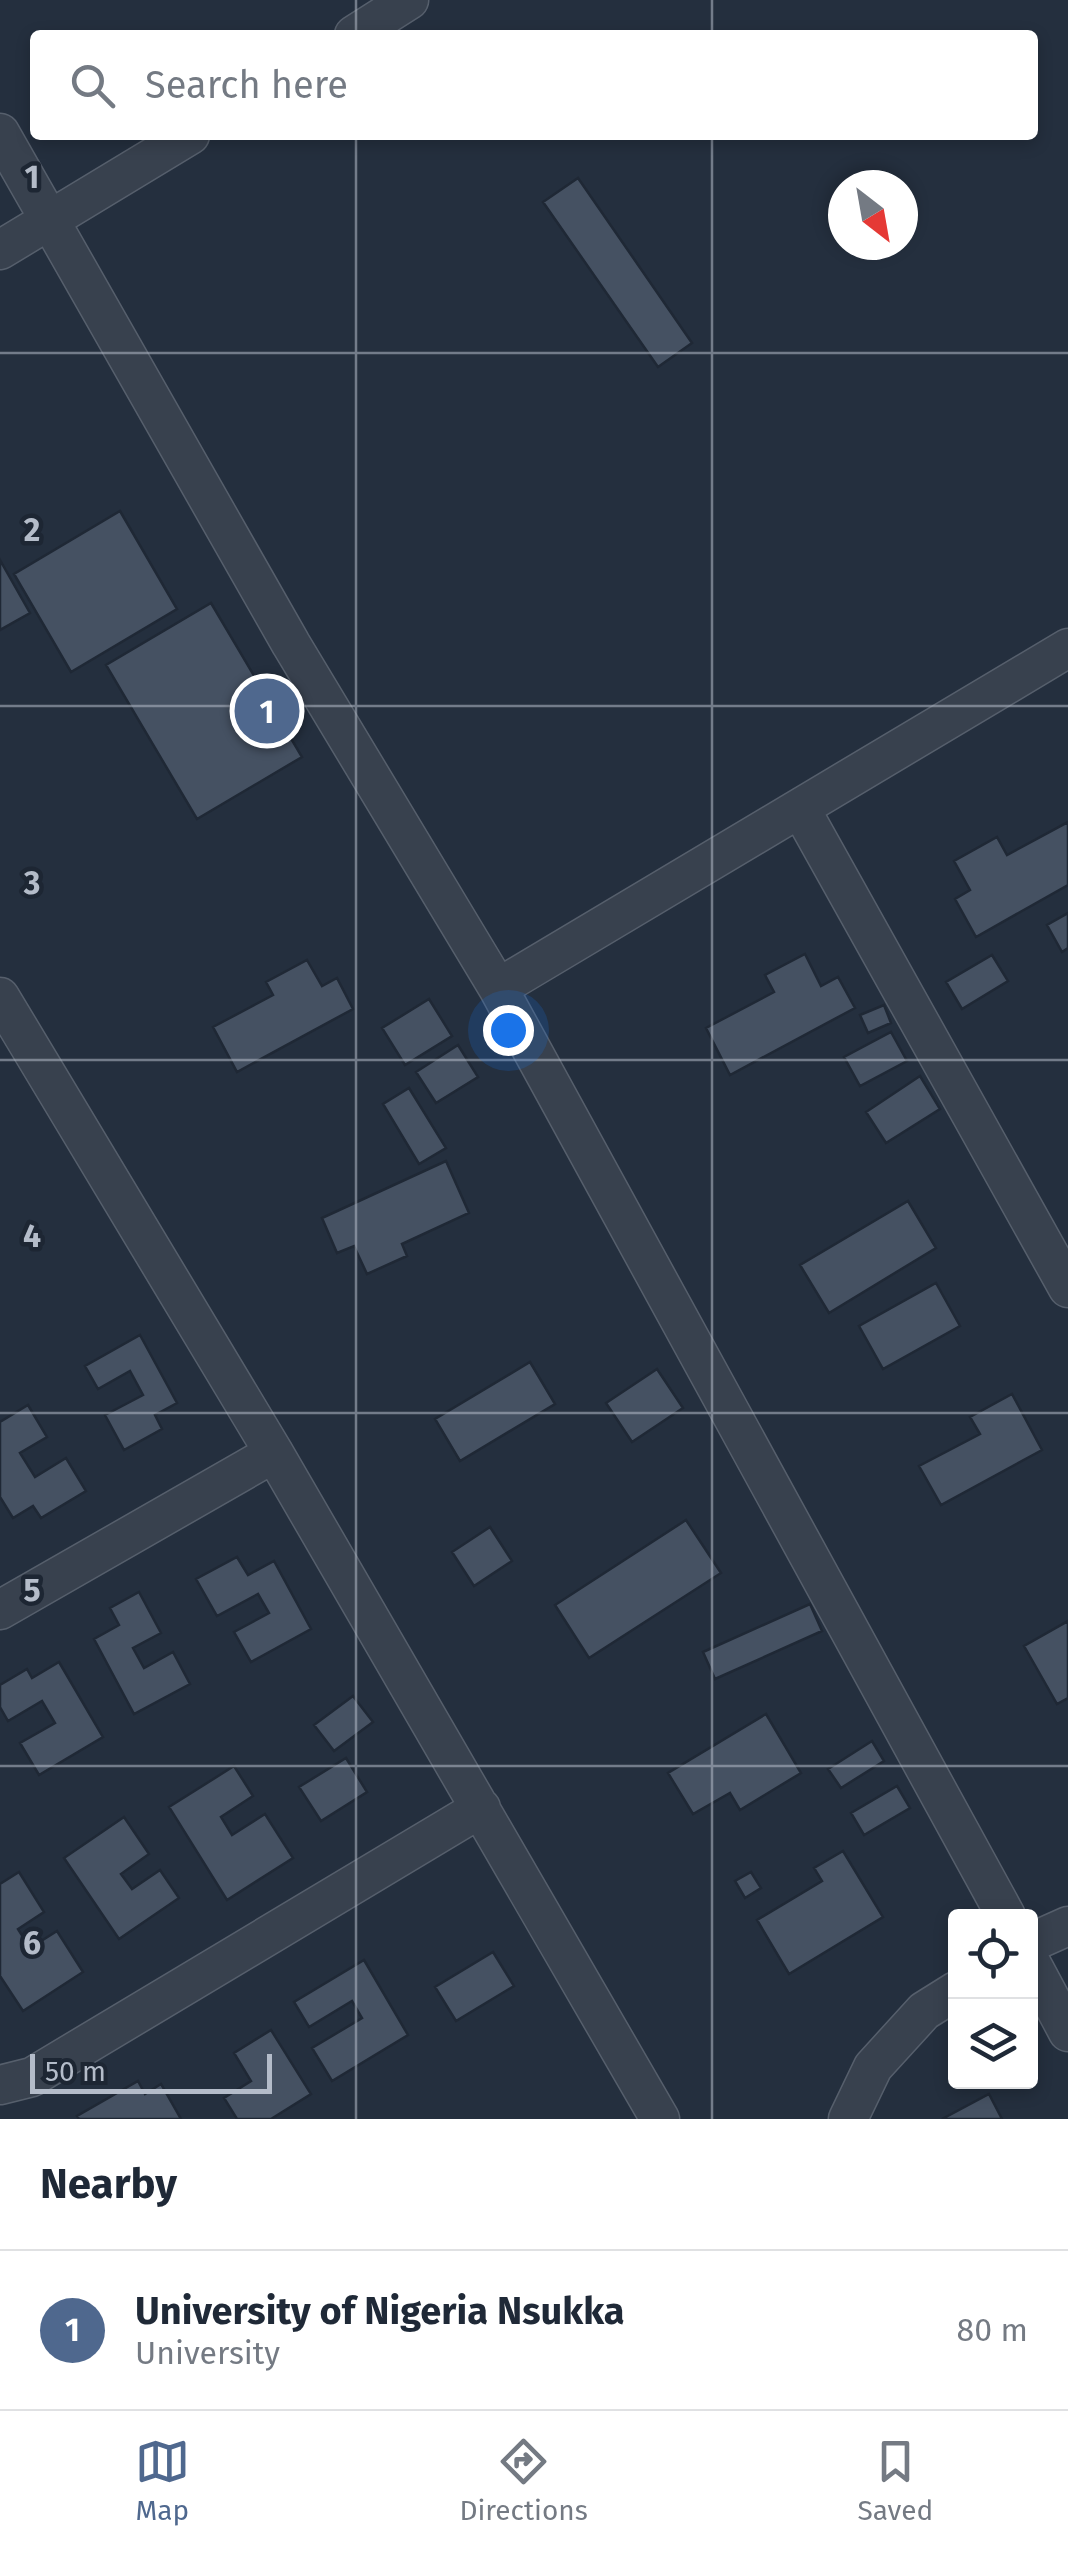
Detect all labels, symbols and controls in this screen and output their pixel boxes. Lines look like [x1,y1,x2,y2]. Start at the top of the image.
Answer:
search box [30,30,1038,140]
icon: search [65,58,120,113]
text: Search here [145,62,348,108]
text: 1 [25,158,39,196]
north arrow [828,170,918,260]
text: 2 [24,511,40,549]
pin: 1 [234,674,300,748]
text: 3 [23,864,40,902]
your location [483,1005,534,1056]
text: 4 [23,1217,41,1255]
text: 5 [23,1571,41,1609]
map controls [948,1909,1038,2089]
button: locate [948,1909,1038,1999]
text: 6 [23,1924,41,1962]
button: layers [948,1999,1038,2089]
scale bar [30,2049,272,2094]
text: 50 m [45,2055,106,2088]
text: Nearby [40,2159,177,2209]
text: University of Nigeria Nsukka [135,2288,625,2334]
text: 1 [65,2311,80,2349]
text: 80 m [957,2311,1028,2349]
text: University [135,2334,280,2372]
tab: Map [135,2434,190,2527]
tab: Directions [459,2434,588,2527]
tab: Saved [857,2434,933,2527]

